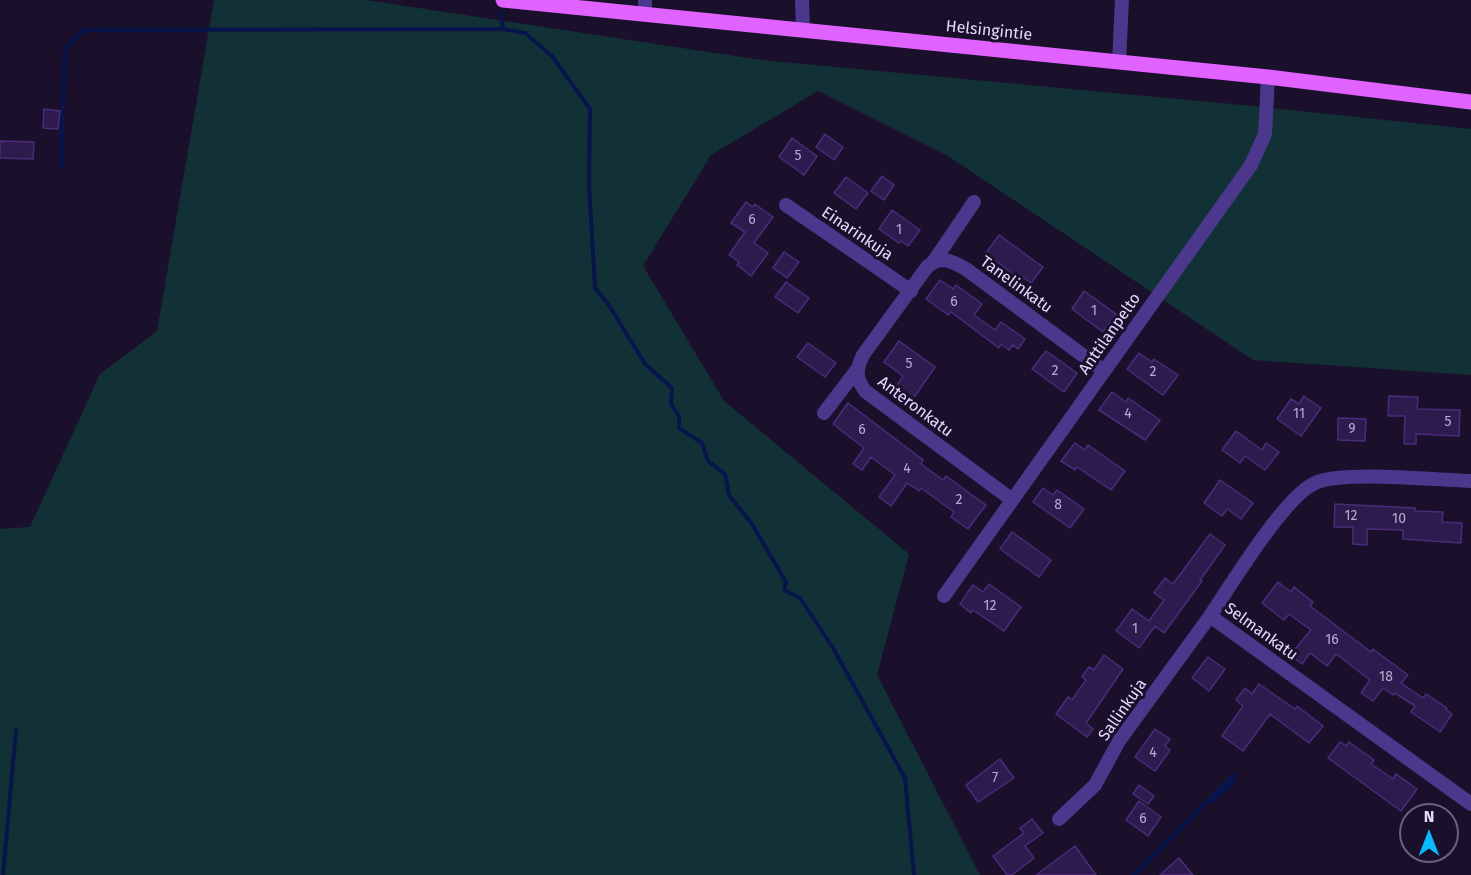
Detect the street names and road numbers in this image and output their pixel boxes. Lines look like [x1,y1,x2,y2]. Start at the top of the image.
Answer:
street label: Helsingintie [945,17,1033,45]
street label: Einarinkuja [818,203,896,265]
street label: Tanelinkatu [976,252,1056,318]
street label: Anttilanpelto [1075,290,1145,378]
street label: Anteronkatu [874,373,956,441]
street label: Selmankatu [1221,599,1301,665]
street label: Sallinkuja [1095,675,1151,745]

